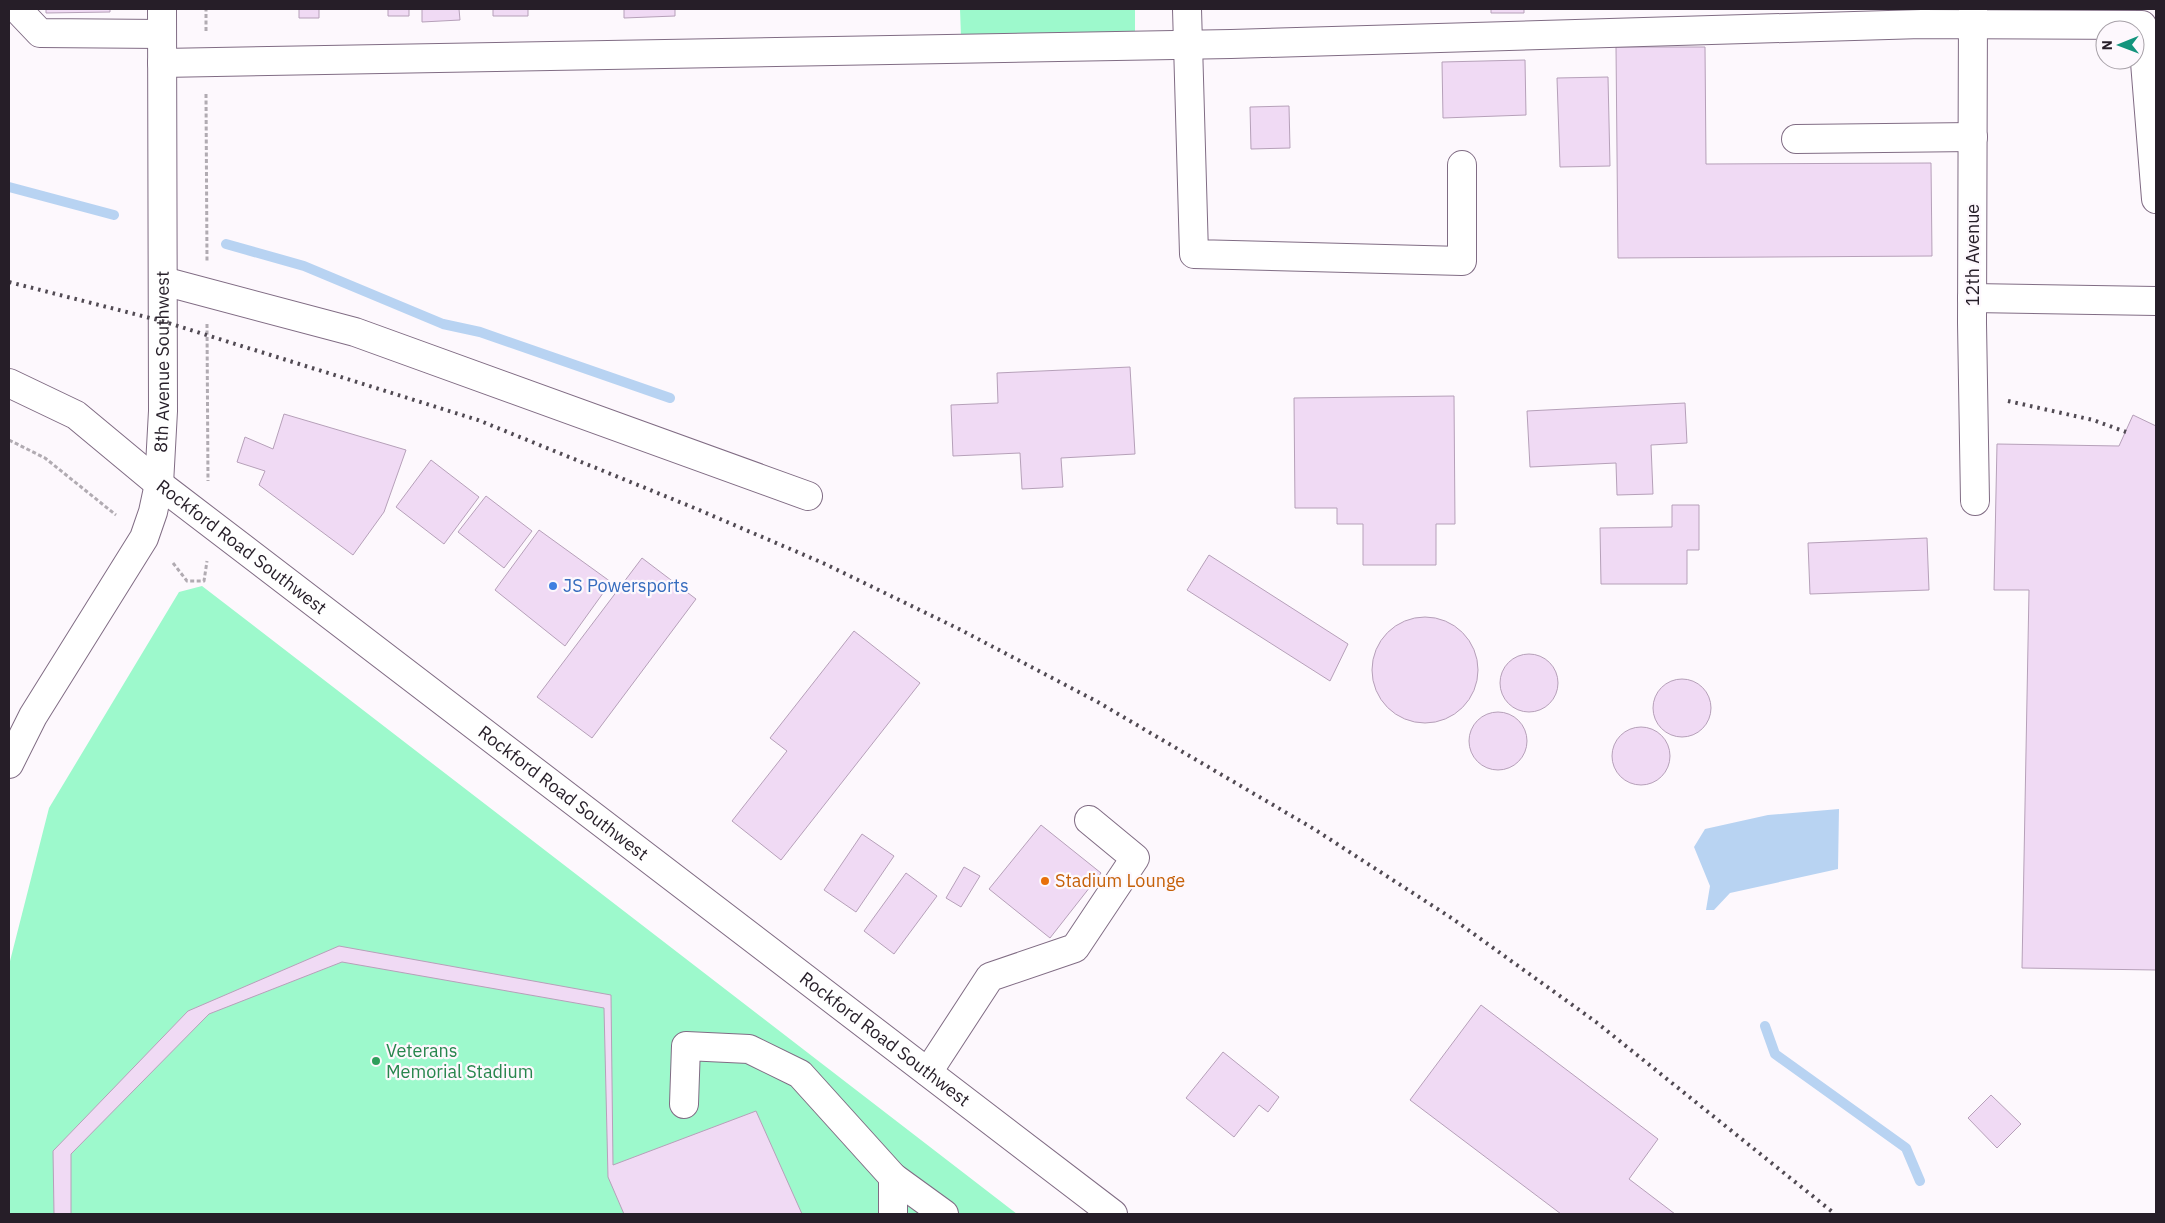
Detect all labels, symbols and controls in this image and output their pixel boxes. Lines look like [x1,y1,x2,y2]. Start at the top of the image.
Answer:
north arrow [2095,20,2145,70]
text: N [2098,40,2116,50]
street label: 12th Avenue [1961,204,1984,306]
street label: 8th Avenue Southwest [149,271,174,453]
street label: Rockford Road Southwest [152,474,332,619]
place label: JS Powersports [563,574,689,597]
marker: JS Powersports [547,580,559,592]
street label: Rockford Road Southwest [474,720,653,865]
place label: Stadium Lounge [1055,869,1185,892]
marker: Stadium Lounge [1039,875,1051,887]
street label: Rockford Road Southwest [795,966,975,1111]
place label: Veterans Memorial Stadium [386,1039,533,1083]
marker: Veterans Memorial Stadium [370,1055,382,1067]

